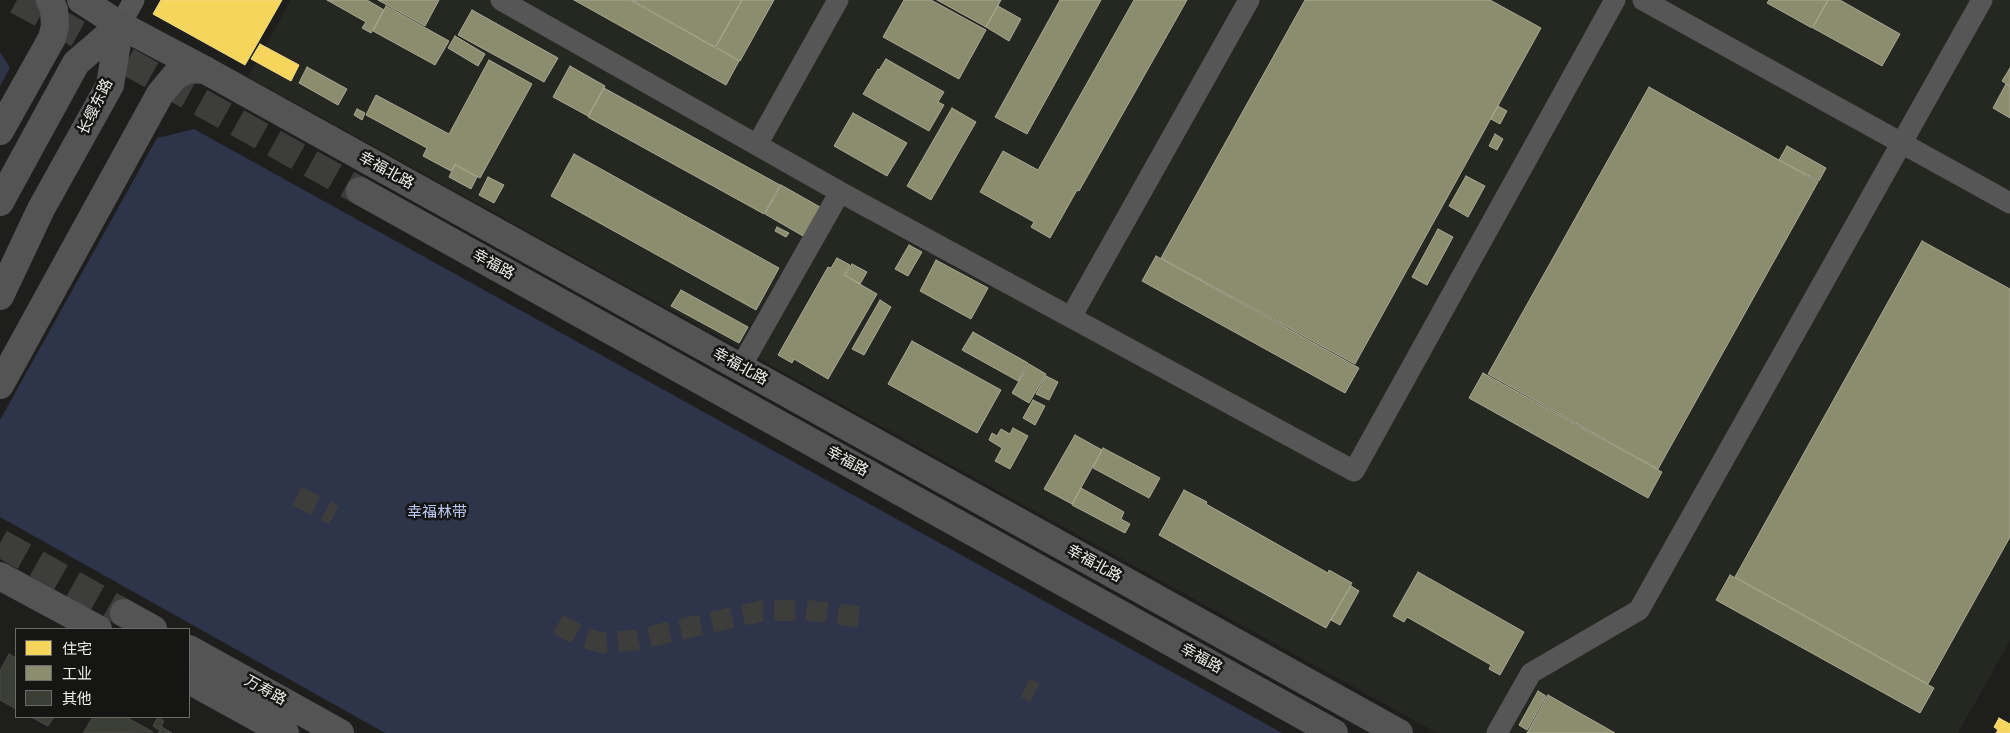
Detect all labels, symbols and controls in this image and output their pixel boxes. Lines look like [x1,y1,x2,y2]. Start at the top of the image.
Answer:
street label: 长缨东路 [75,76,117,138]
street label: 幸福北路 [355,149,417,193]
street label: 幸福路 [469,246,517,284]
street label: 幸福北路 [709,345,771,389]
street label: 幸福路 [823,443,871,481]
park label: 幸福林带 [407,504,467,522]
street label: 幸福北路 [1063,542,1125,586]
legend [15,628,190,718]
text: 住宅 [62,640,92,658]
street label: 幸福路 [1177,640,1225,678]
text: 工业 [62,665,92,683]
street label: 万寿路 [241,672,289,710]
text: 其他 [62,690,92,708]

